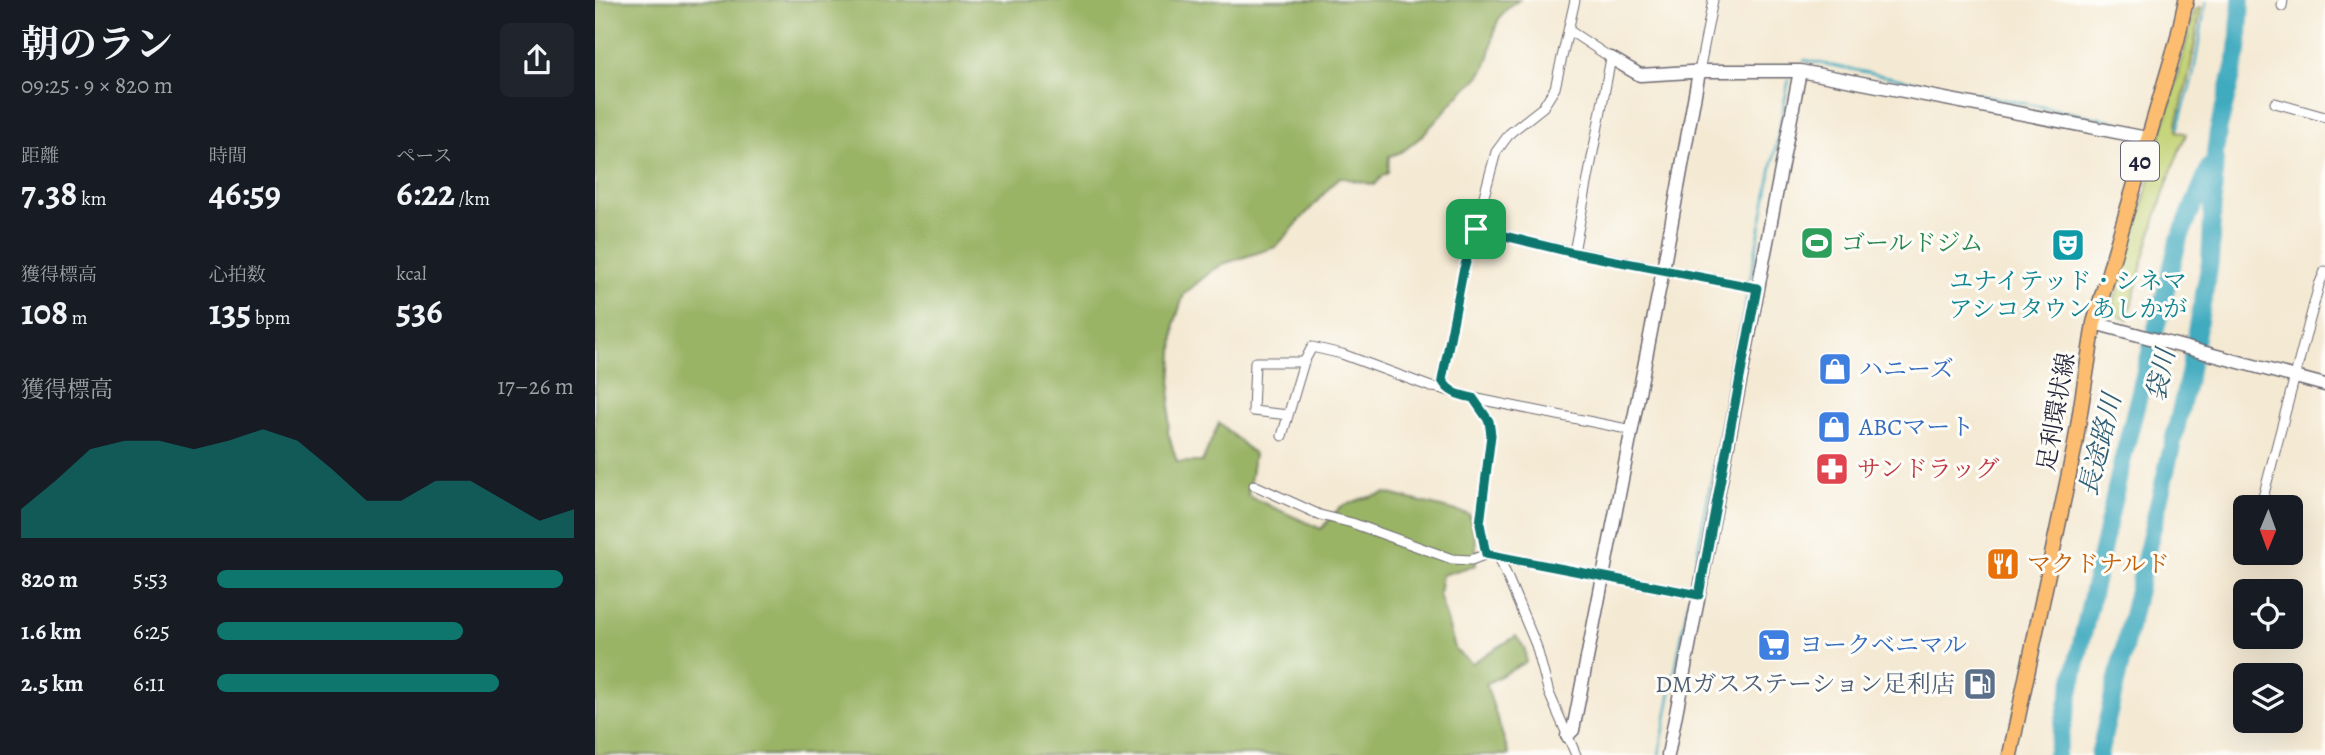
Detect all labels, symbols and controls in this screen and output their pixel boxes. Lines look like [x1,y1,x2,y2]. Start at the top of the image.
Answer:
text: 朝のラン [21,18,173,70]
button: share [500,23,574,97]
text: 09:25 · 9 × 820 m [21,70,173,101]
road number: 40 [2121,142,2159,180]
text: 距離 [21,143,59,169]
text: 時間 [209,143,247,169]
text: ペース [396,143,452,169]
text: 7.38 [21,169,77,217]
text: 46:59 [209,169,281,217]
text: 6:22 [396,169,455,217]
text: km [77,186,106,212]
text: /km [455,186,490,212]
pin [1446,199,1506,259]
icon: arrive [1457,210,1495,248]
sports icon: ゴールドジム [1798,224,1836,262]
theatre icon: ユナイテッド・シネマ アシコタウンあしかが [2049,226,2087,264]
place label: ゴールドジム [1841,227,1984,259]
text: kcal [396,261,427,287]
text: 獲得標高 [21,262,97,288]
text: 心拍数 [209,262,266,288]
place label: ユナイテッド・シネマ アシコタウンあしかが [1948,265,2188,325]
text: 536 [396,287,443,335]
text: 108 [21,288,68,336]
text: 135 [209,288,251,336]
text: m [68,305,88,331]
text: bpm [251,305,290,331]
water label: 袋川 [2138,343,2184,404]
shop icon: ハニーズ [1816,350,1854,388]
street label: 足利環状線 [2030,350,2082,474]
place label: ハニーズ [1859,353,1954,385]
text: 17–26 m [497,371,574,402]
text: 獲得標高 [21,374,113,405]
water label: 長途路川 [2070,387,2130,500]
shop icon: ABCマート [1815,408,1853,446]
place label: ABCマート [1858,411,1974,443]
pharmacy icon: サンドラッグ [1813,450,1851,488]
place label: サンドラッグ [1857,453,1999,485]
north arrow [2233,495,2303,565]
map controls [2233,495,2303,733]
restaurant icon: マクドナルド [1984,545,2022,583]
place label: マクドナルド [2027,548,2170,580]
text: 820 m [21,564,78,595]
text: 5:53 [133,564,168,595]
button: locate [2233,579,2303,649]
text: 1.6 km [21,616,81,647]
text: 6:25 [133,616,170,647]
supermarket icon: ヨークベニマル [1755,626,1793,664]
place label: ヨークベニマル [1799,629,1967,661]
button: layers [2233,663,2303,733]
fuel station icon: DMガスステーション足利店 [1961,665,1999,703]
text: 2.5 km [21,668,83,699]
text: 6:11 [133,668,165,699]
place label: DMガスステーション足利店 [1655,668,1955,700]

